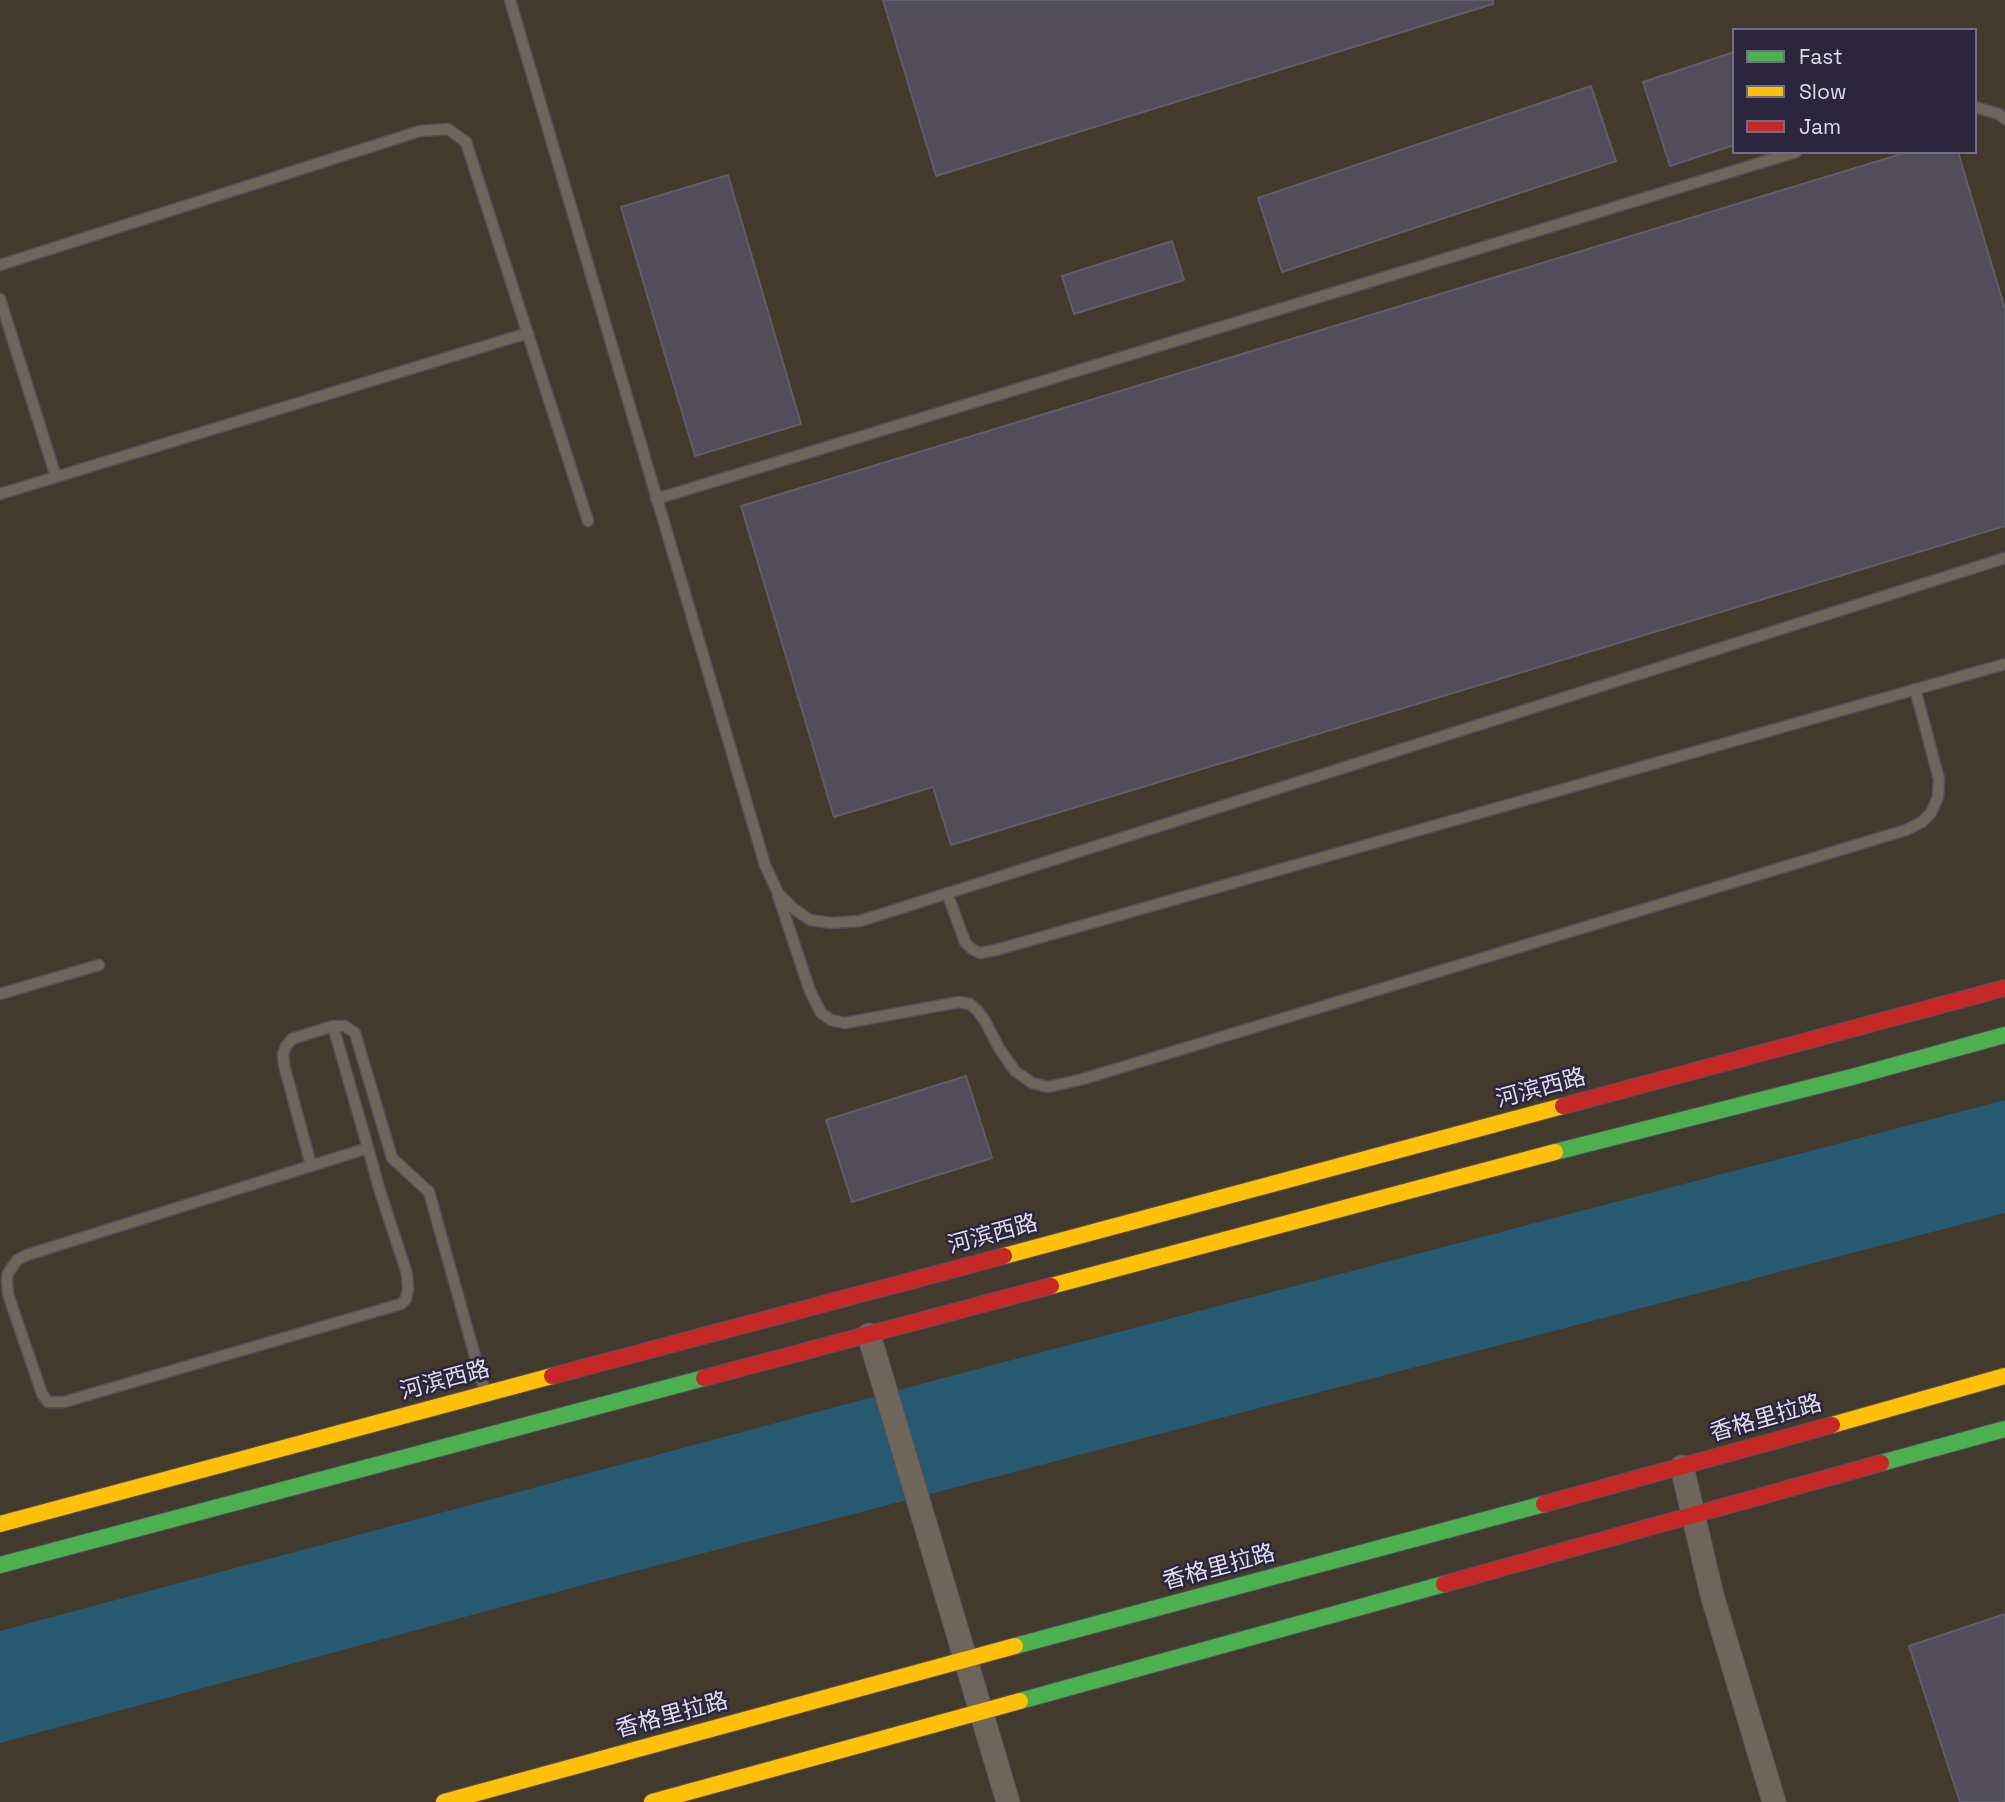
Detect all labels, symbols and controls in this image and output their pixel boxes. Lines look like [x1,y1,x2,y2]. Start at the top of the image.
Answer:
legend [1732,28,1977,154]
text: Fast [1799,43,1843,70]
text: Slow [1799,78,1847,105]
text: Jam [1799,113,1841,140]
street label: 河滨西路 [1493,1064,1589,1114]
street label: 河滨西路 [945,1210,1041,1260]
street label: 河滨西路 [397,1356,493,1406]
street label: 香格里拉路 [1707,1390,1825,1448]
street label: 香格里拉路 [1160,1540,1278,1596]
street label: 香格里拉路 [613,1688,731,1744]

